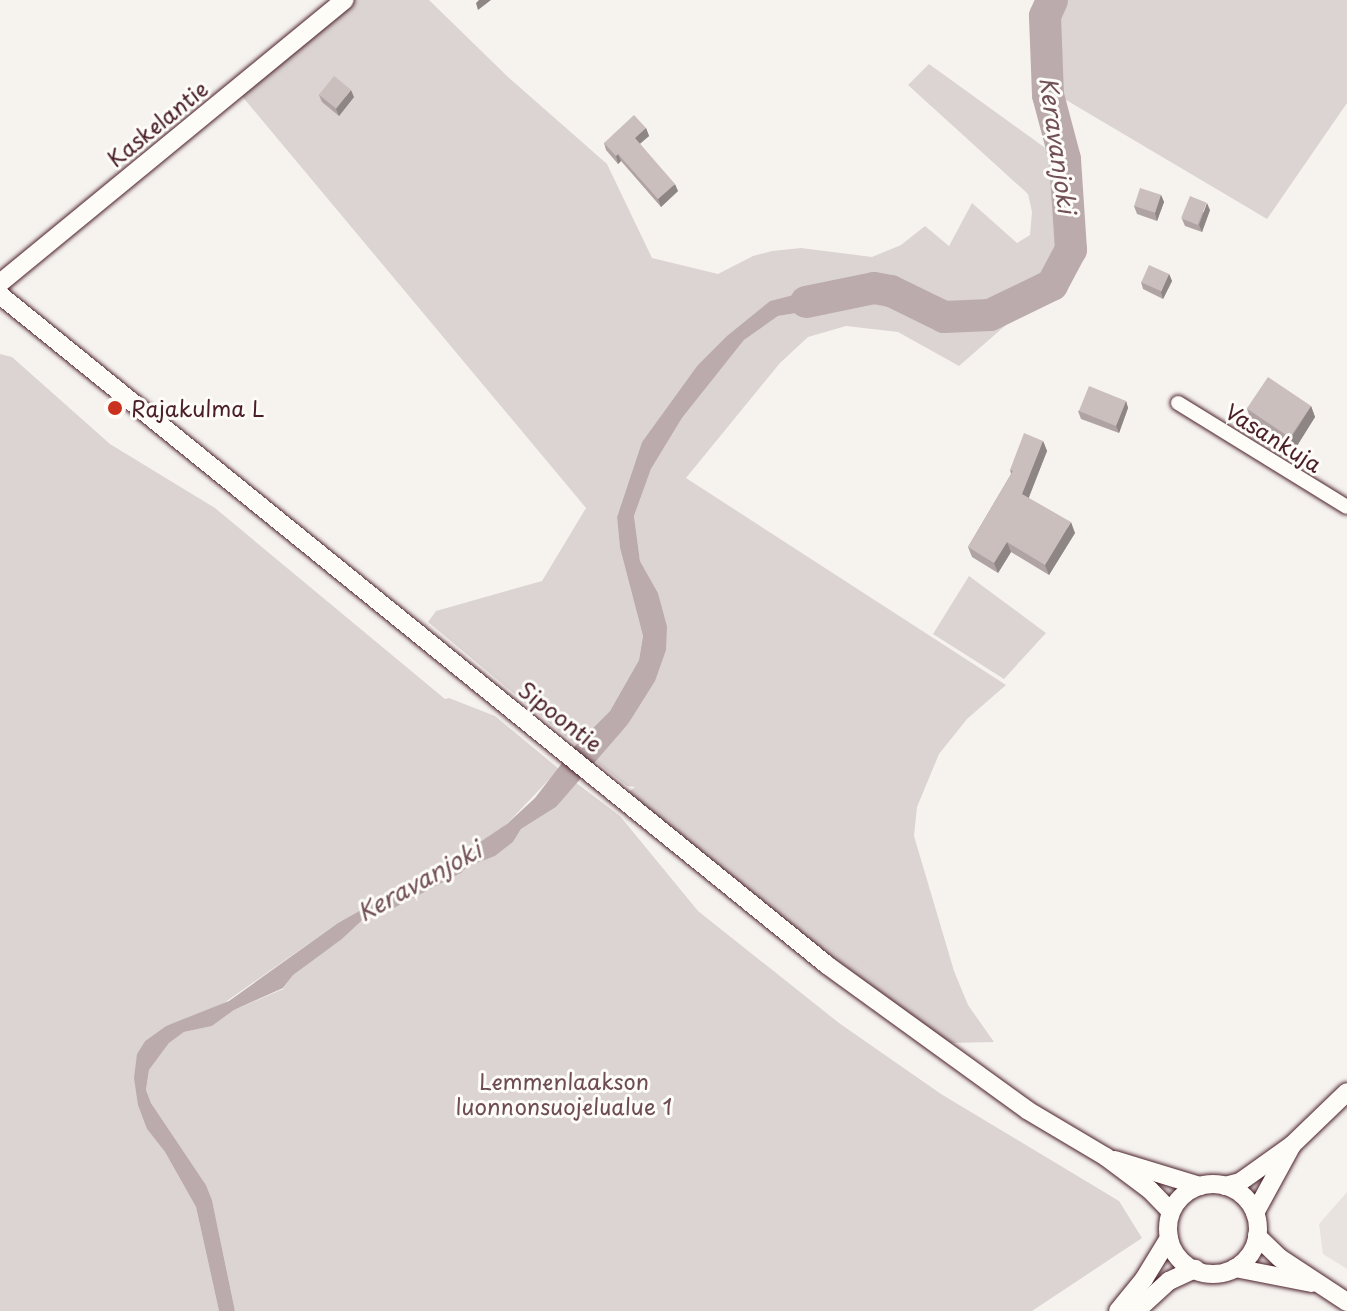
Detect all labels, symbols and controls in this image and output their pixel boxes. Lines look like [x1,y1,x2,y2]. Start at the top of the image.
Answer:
street label: Kaskelantie [101,74,213,172]
water label: Keravanjoki [1034,75,1082,215]
place label: Rajakulma L [131,395,265,421]
street label: Vasankuja [1221,397,1327,477]
marker: Rajakulma L [106,399,124,417]
street label: Sipoontie [514,675,608,757]
water label: Keravanjoki [352,835,486,927]
park label: Lemmenlaakson luonnonsuojelualue 1 [455,1067,673,1118]

